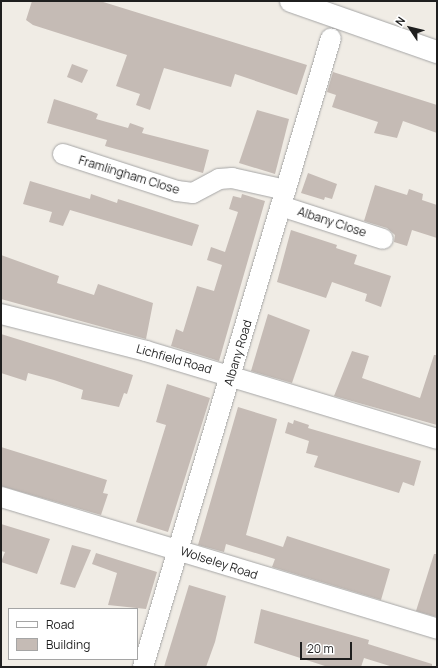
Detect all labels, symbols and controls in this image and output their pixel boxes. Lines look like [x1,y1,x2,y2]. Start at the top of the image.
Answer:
north arrow [390,8,430,48]
text: N [391,13,408,28]
street label: Framlingham Close [77,153,181,197]
street label: Albany Close [296,204,368,240]
street label: Albany Road [221,318,255,388]
street label: Lichfield Road [135,341,213,377]
street label: Wolseley Road [178,544,260,582]
legend [8,608,138,660]
text: Road [46,616,74,633]
scale bar [302,634,354,660]
text: Building [46,636,90,653]
text: 20 m [307,640,334,657]

